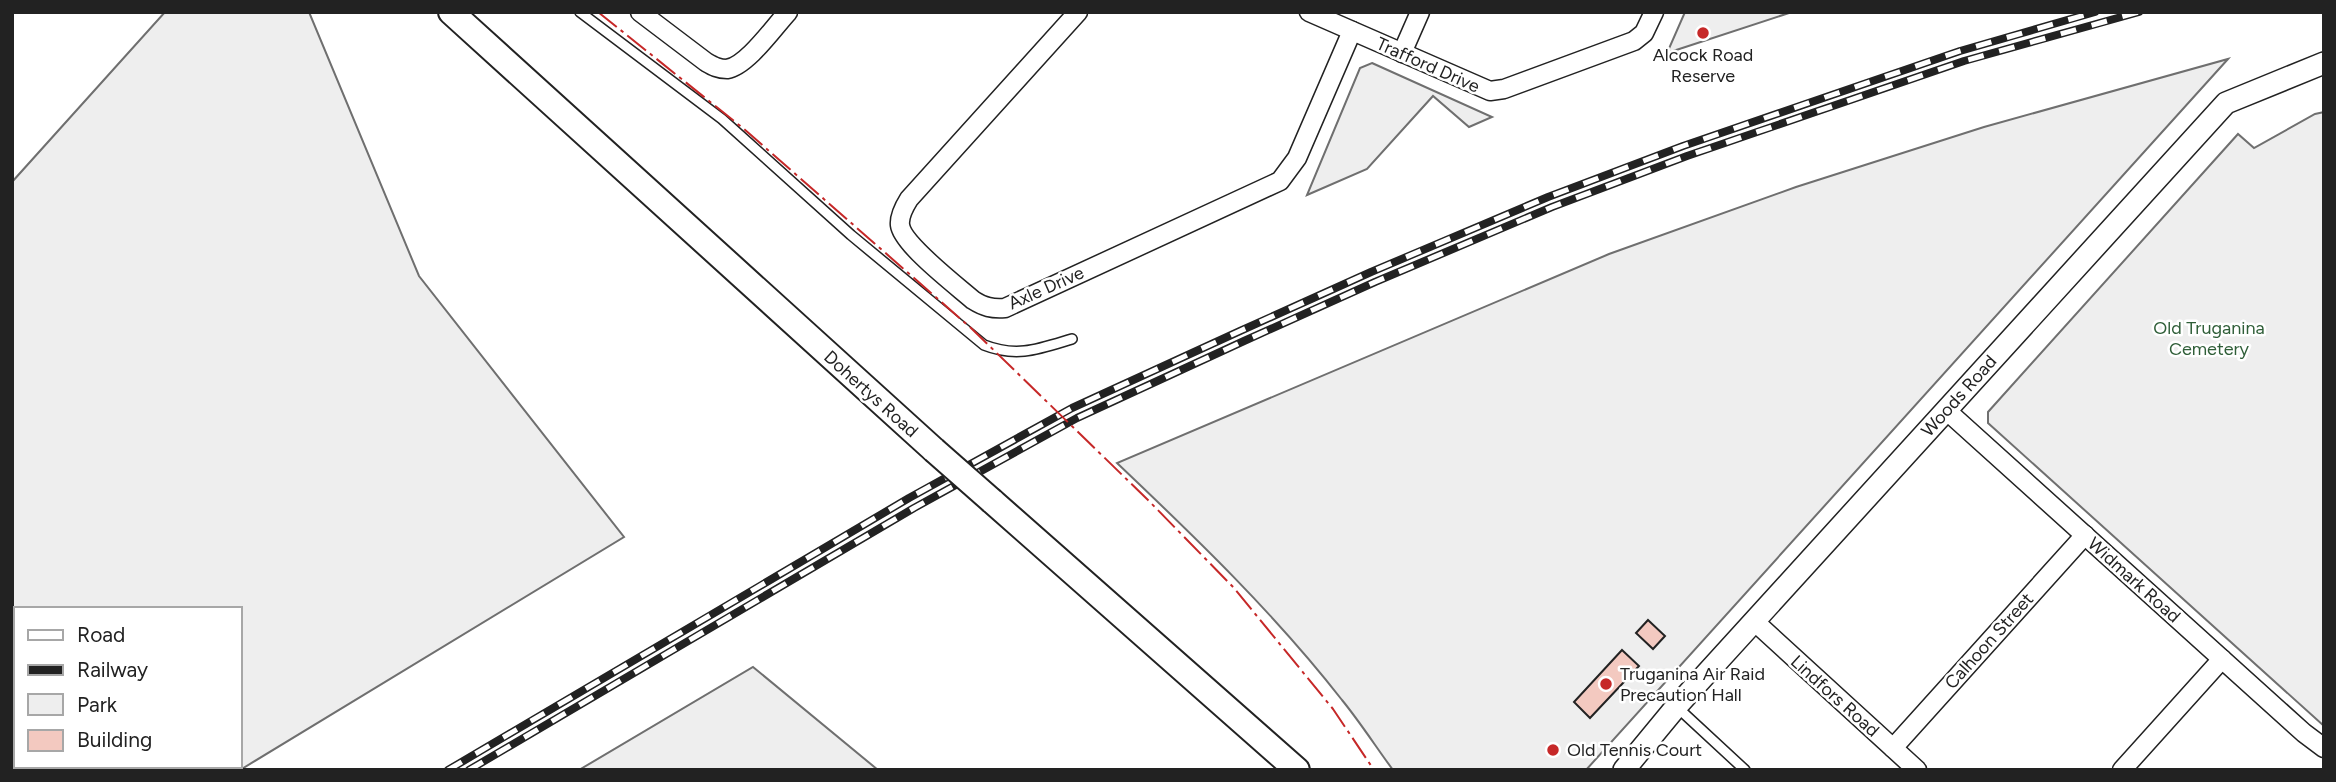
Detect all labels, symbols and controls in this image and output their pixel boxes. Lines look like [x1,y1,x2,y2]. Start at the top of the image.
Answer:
marker: Alcock Road Reserve [1695,25,1711,41]
street label: Trafford Drive [1373,32,1483,98]
place label: Alcock Road Reserve [1653,44,1753,87]
street label: Axle Drive [1005,261,1087,314]
park label: Old Truganina Cemetery [2153,317,2265,360]
street label: Dohertys Road [819,346,923,442]
street label: Woods Road [1917,351,2001,441]
street label: Widmark Road [2083,533,2185,627]
street label: Calhoon Street [1940,588,2038,694]
legend [14,607,242,768]
text: Road [77,622,125,647]
street label: Lindfors Road [1786,651,1884,741]
text: Railway [77,657,148,682]
place label: Truganina Air Raid Precaution Hall [1620,663,1765,706]
marker: Truganina Air Raid Precaution Hall [1598,676,1614,692]
text: Park [77,692,118,717]
text: Building [77,727,152,752]
place label: Old Tennis Court [1567,739,1702,761]
marker: Old Tennis Court [1545,742,1561,758]

